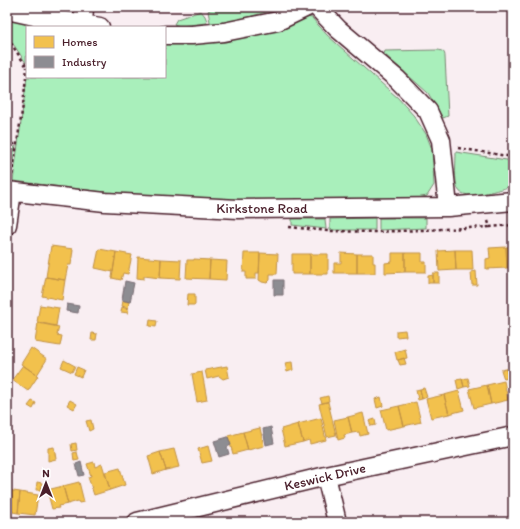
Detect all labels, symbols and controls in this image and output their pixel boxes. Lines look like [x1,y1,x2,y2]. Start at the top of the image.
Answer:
legend [26,26,166,78]
text: Homes [62,35,98,49]
text: Industry [62,55,107,69]
street label: Kirkstone Road [216,200,308,217]
street label: Keswick Drive [283,459,368,495]
north arrow [26,463,66,503]
text: N [42,467,50,480]

